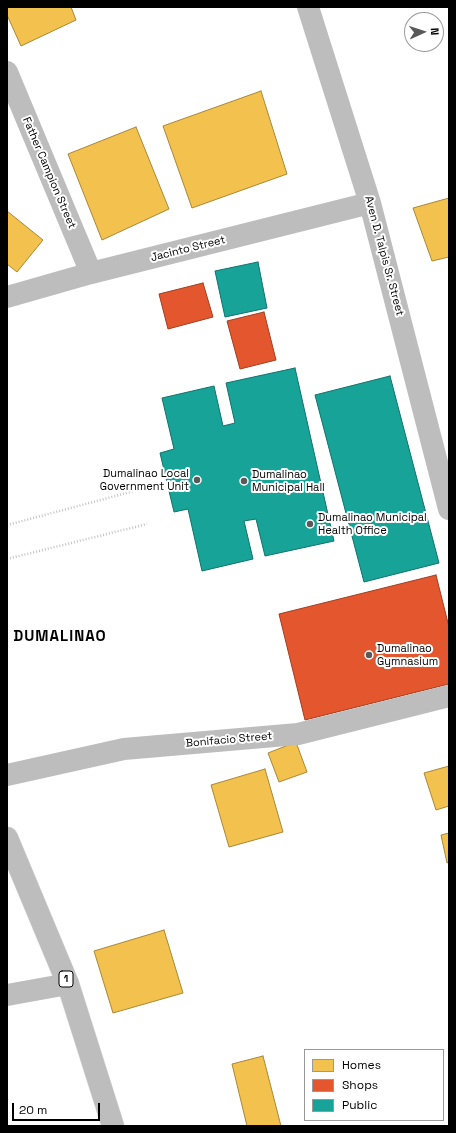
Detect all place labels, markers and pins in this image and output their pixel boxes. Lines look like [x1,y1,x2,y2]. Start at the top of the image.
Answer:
place label: Dumalinao Local Government Unit [100,467,189,493]
place label: Dumalinao Municipal Hall [252,468,325,494]
marker: Dumalinao Local Government Unit [192,475,202,485]
marker: Dumalinao Municipal Hall [239,476,249,486]
place label: Dumalinao Municipal Health Office [318,511,427,537]
marker: Dumalinao Municipal Health Office [305,519,315,529]
place label: Dumalinao Gymnasium [377,642,438,668]
marker: Dumalinao Gymnasium [364,650,374,660]

